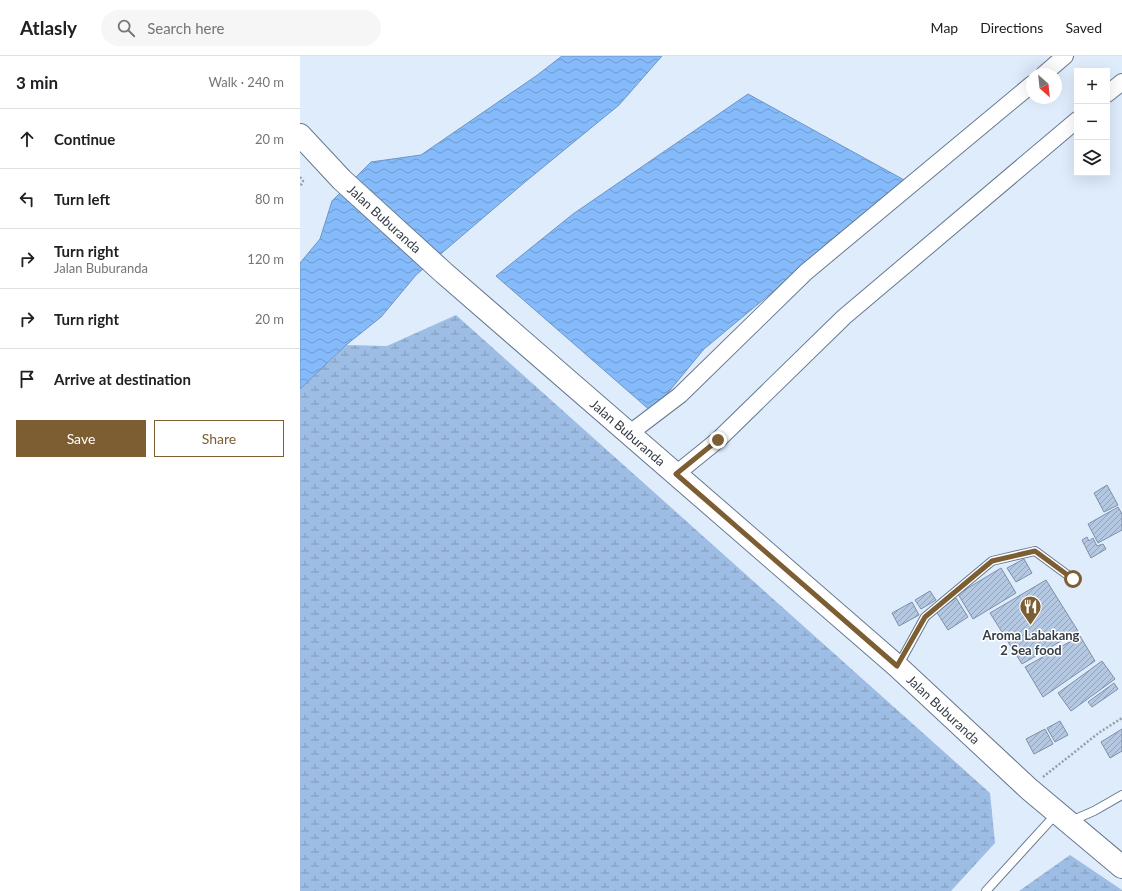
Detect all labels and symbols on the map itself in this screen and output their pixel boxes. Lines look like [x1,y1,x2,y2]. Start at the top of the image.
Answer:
north arrow [1026,68,1062,104]
street label: Jalan Buburanda [344,181,425,256]
street label: Jalan Buburanda [587,396,669,469]
route end [709,431,727,449]
route start [1064,570,1082,588]
restaurant icon: Aroma Labakang 2 Sea food [1018,594,1044,627]
place label: Aroma Labakang 2 Sea food [982,627,1080,658]
street label: Jalan Buburanda [904,672,983,747]

